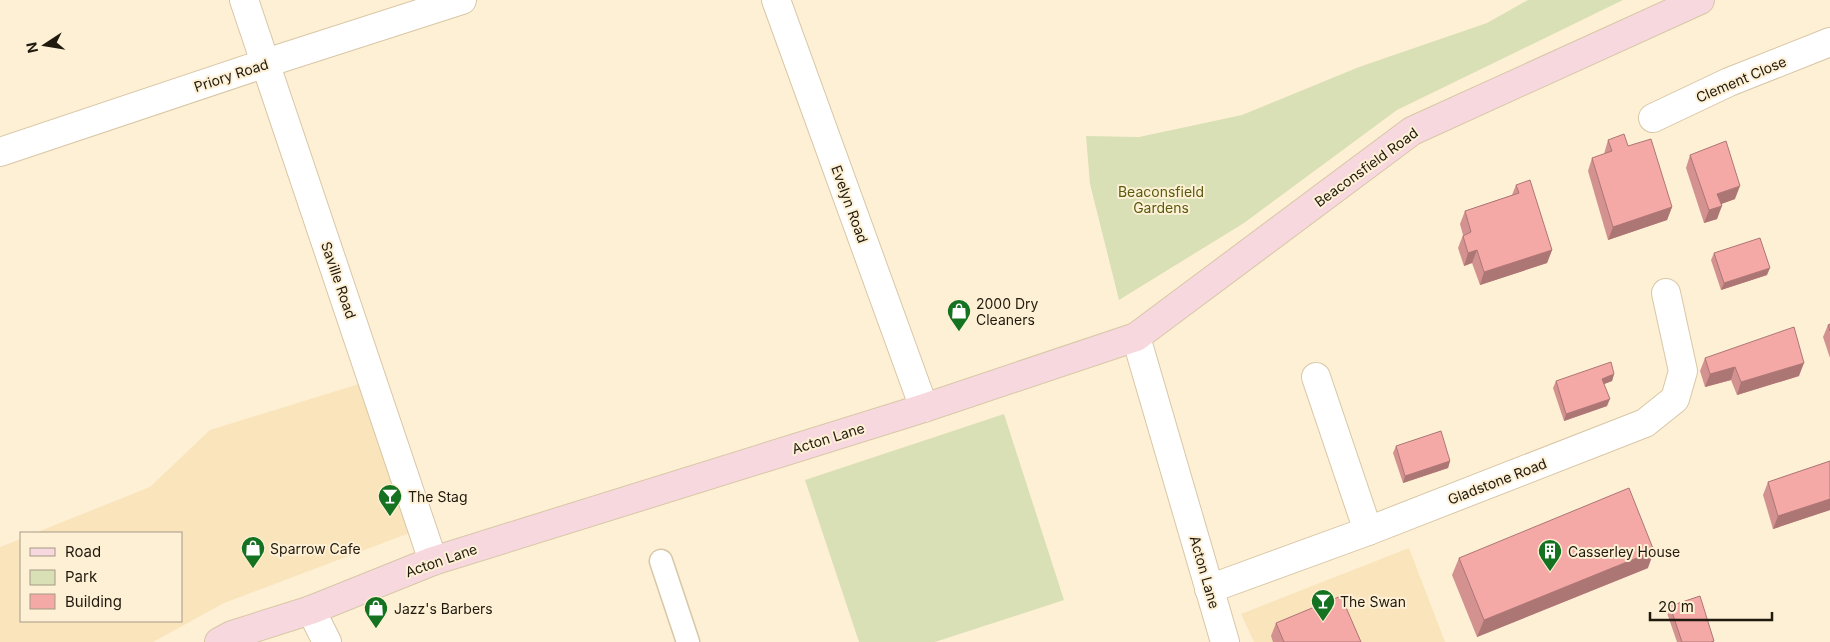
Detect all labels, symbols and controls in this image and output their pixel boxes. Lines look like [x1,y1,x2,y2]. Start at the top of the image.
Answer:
north arrow [20,20,70,70]
text: N [22,41,41,55]
street label: Clement Close [1693,52,1789,106]
street label: Priory Road [192,55,270,95]
street label: Beaconsfield Road [1311,124,1421,210]
street label: Evelyn Road [828,163,872,245]
park label: Beaconsfield Gardens [1118,183,1204,216]
street label: Saville Road [318,239,360,321]
place label: 2000 Dry Cleaners [976,295,1039,328]
shop icon: 2000 Dry Cleaners [946,298,972,332]
street label: Acton Lane [790,419,866,457]
street label: Gladstone Road [1445,454,1549,508]
bar icon: The Stag [377,483,403,517]
place label: The Stag [408,488,468,505]
legend [20,532,182,622]
street label: Acton Lane [1187,534,1223,610]
shop icon: Sparrow Cafe [240,535,266,569]
building icon: Casserley House [1537,538,1563,572]
place label: Sparrow Cafe [270,540,361,557]
street label: Acton Lane [403,540,479,580]
text: Road [65,542,101,561]
place label: Casserley House [1568,543,1680,560]
text: Park [65,567,98,586]
bar icon: The Swan [1310,588,1336,622]
scale bar [1650,590,1772,622]
text: Building [65,592,122,611]
place label: The Swan [1340,593,1406,610]
shop icon: Jazz's Barbers [363,595,389,629]
text: 20 m [1658,597,1694,616]
place label: Jazz's Barbers [394,600,493,617]

